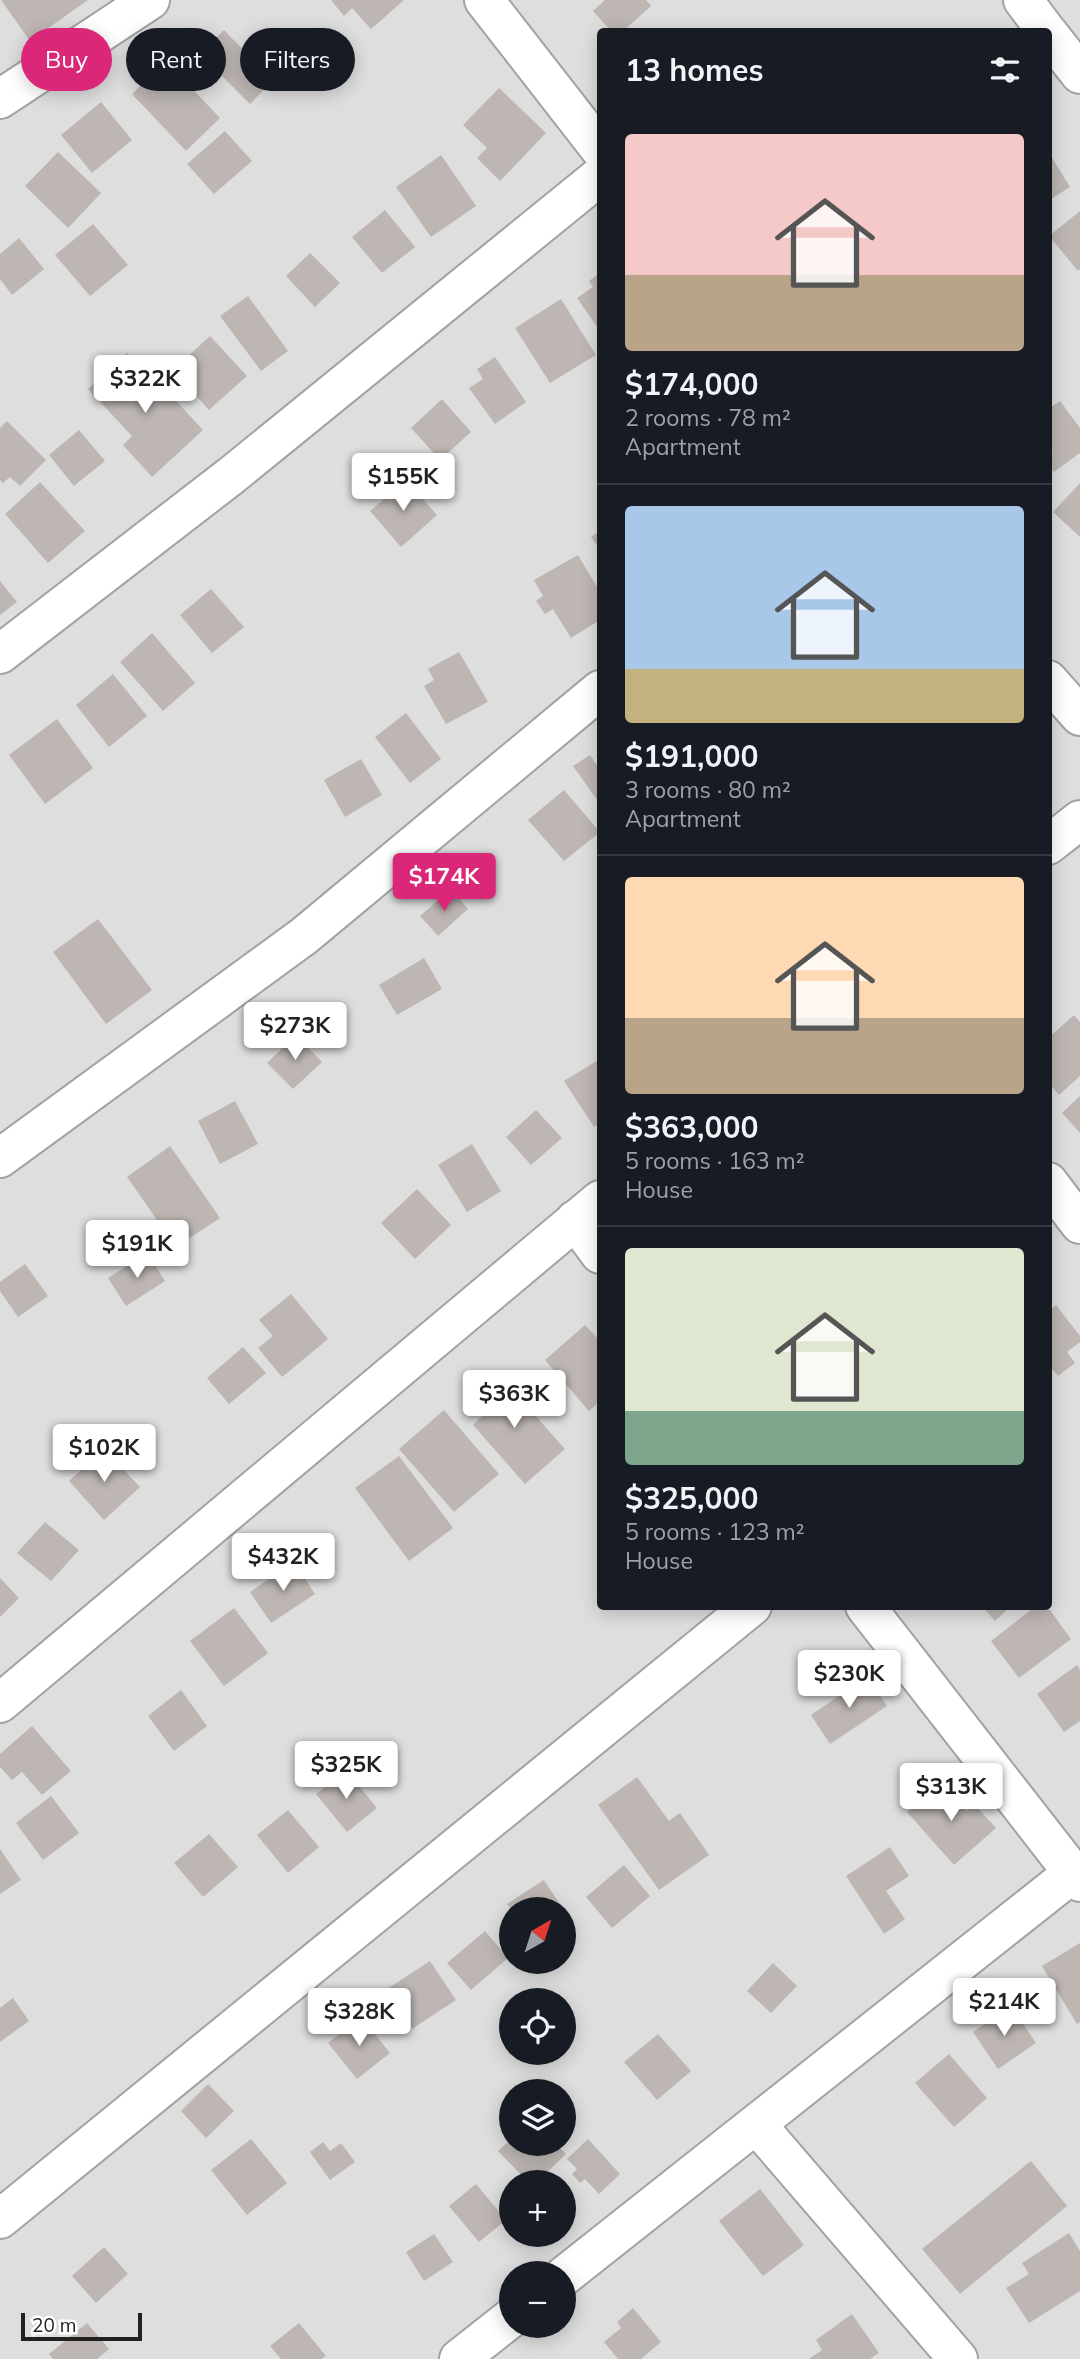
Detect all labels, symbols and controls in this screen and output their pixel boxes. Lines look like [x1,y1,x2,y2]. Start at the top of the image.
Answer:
chip: Buy [21,28,112,91]
chip: Rent [126,28,226,91]
chip: Filters [240,28,355,91]
text: 13 homes [625,51,764,89]
icon: filters [986,51,1024,89]
icon: home [762,180,888,306]
pin: $322K [96,356,194,415]
text: $322K [110,363,180,392]
text: $174,000 [625,365,758,403]
text: 2 rooms · 78 m² [625,403,791,432]
text: Apartment [625,432,741,461]
pin: $155K [354,454,452,513]
text: $155K [368,461,438,490]
icon: home [762,552,888,678]
text: $191,000 [625,737,758,775]
text: 3 rooms · 80 m² [625,775,791,804]
text: Apartment [625,804,741,833]
pin: $174K [395,853,493,913]
text: $174K [409,861,479,890]
icon: home [762,923,888,1049]
pin: $273K [246,1002,344,1062]
text: $273K [260,1010,330,1039]
text: $363,000 [625,1108,758,1146]
text: 5 rooms · 163 m² [625,1146,805,1175]
text: House [625,1175,693,1204]
pin: $191K [88,1220,186,1280]
text: $191K [102,1228,172,1257]
icon: home [762,1294,888,1420]
pin: $363K [465,1370,563,1430]
text: $363K [479,1378,549,1407]
pin: $102K [55,1424,153,1484]
text: $102K [69,1432,139,1461]
text: $325,000 [625,1479,758,1517]
text: 5 rooms · 123 m² [625,1517,805,1546]
pin: $432K [234,1534,332,1593]
text: $432K [248,1541,318,1570]
text: House [625,1546,693,1575]
pin: $230K [800,1650,898,1710]
text: $230K [814,1658,884,1687]
pin: $325K [297,1742,395,1801]
text: $325K [311,1749,381,1778]
pin: $313K [902,1764,1000,1823]
text: $313K [916,1771,986,1800]
north arrow [499,1897,576,1974]
map controls [499,1897,576,2338]
pin: $214K [955,1979,1053,2038]
text: $214K [969,1986,1039,2015]
pin: $328K [310,1988,408,2048]
button: locate [499,1988,576,2065]
text: $328K [324,1996,394,2025]
button: layers [499,2079,576,2156]
button: + [499,2170,576,2247]
button: − [499,2261,576,2338]
scale bar [21,2310,142,2342]
text: 20 m [32,2313,76,2337]

